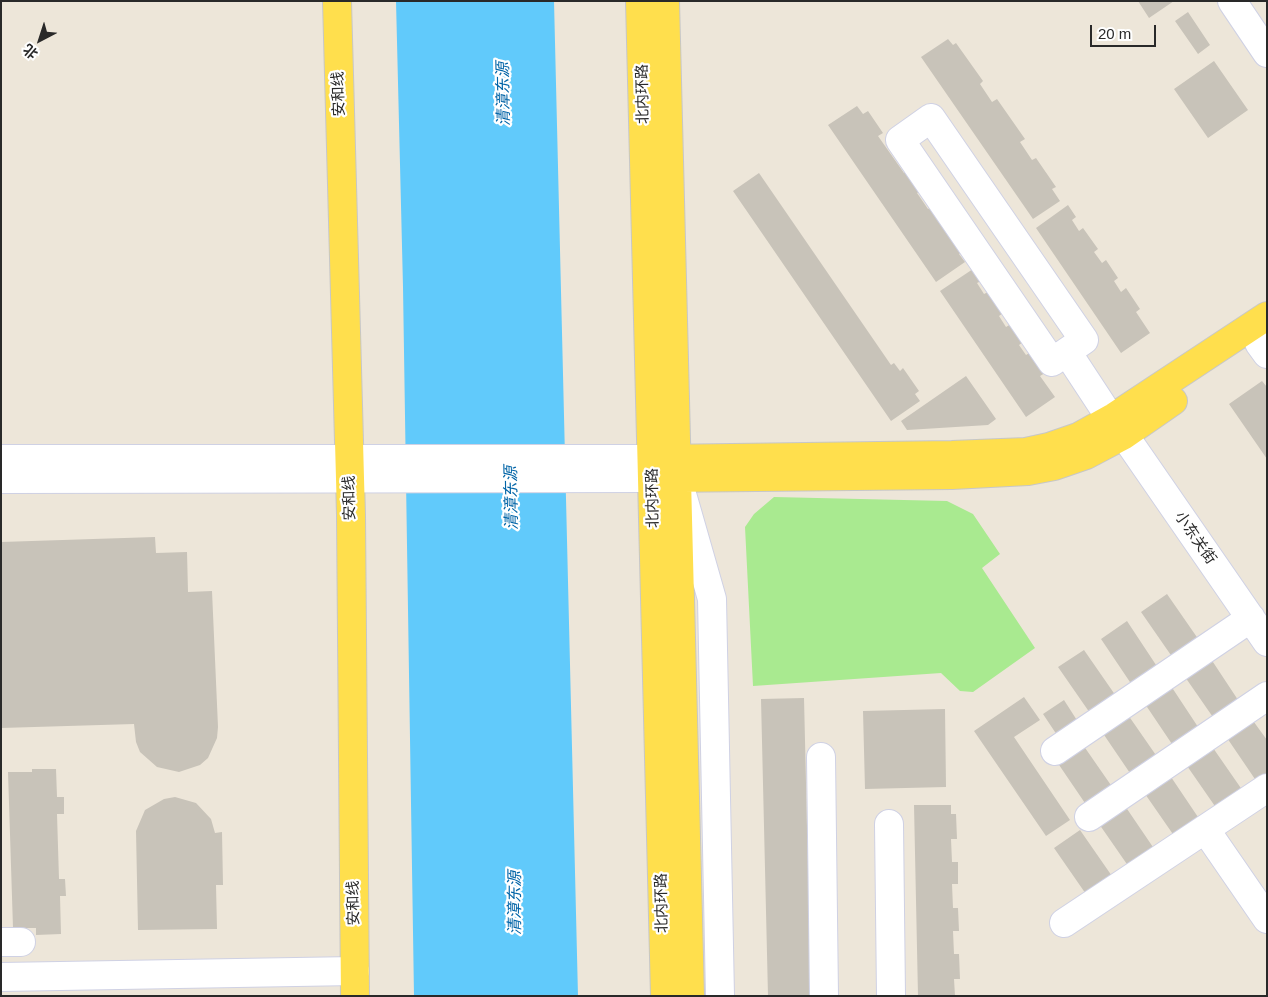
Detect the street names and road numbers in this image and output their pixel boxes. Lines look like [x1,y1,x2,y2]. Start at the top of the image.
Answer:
street label: 北内环路 [633,64,653,124]
street label: 安和线 [329,71,349,117]
street label: 北内环路 [643,468,663,528]
street label: 安和线 [341,475,359,521]
street label: 小东关街 [1170,508,1220,568]
street label: 北内环路 [652,873,672,933]
street label: 安和线 [345,880,363,926]

